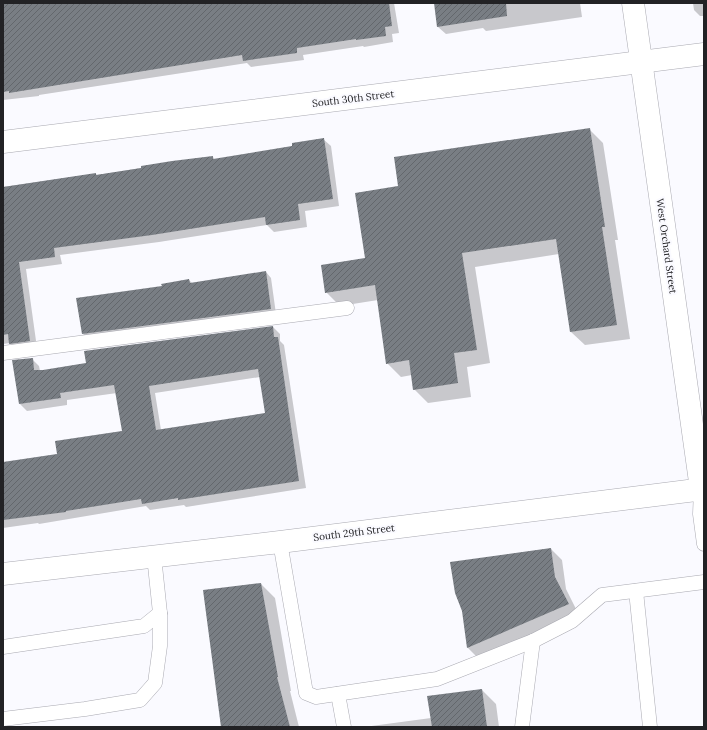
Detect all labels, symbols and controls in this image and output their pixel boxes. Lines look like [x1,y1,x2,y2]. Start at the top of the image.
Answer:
street label: South 30th Street [311,87,395,110]
street label: West Orchard Street [653,198,680,295]
street label: South 29th Street [313,521,396,544]

